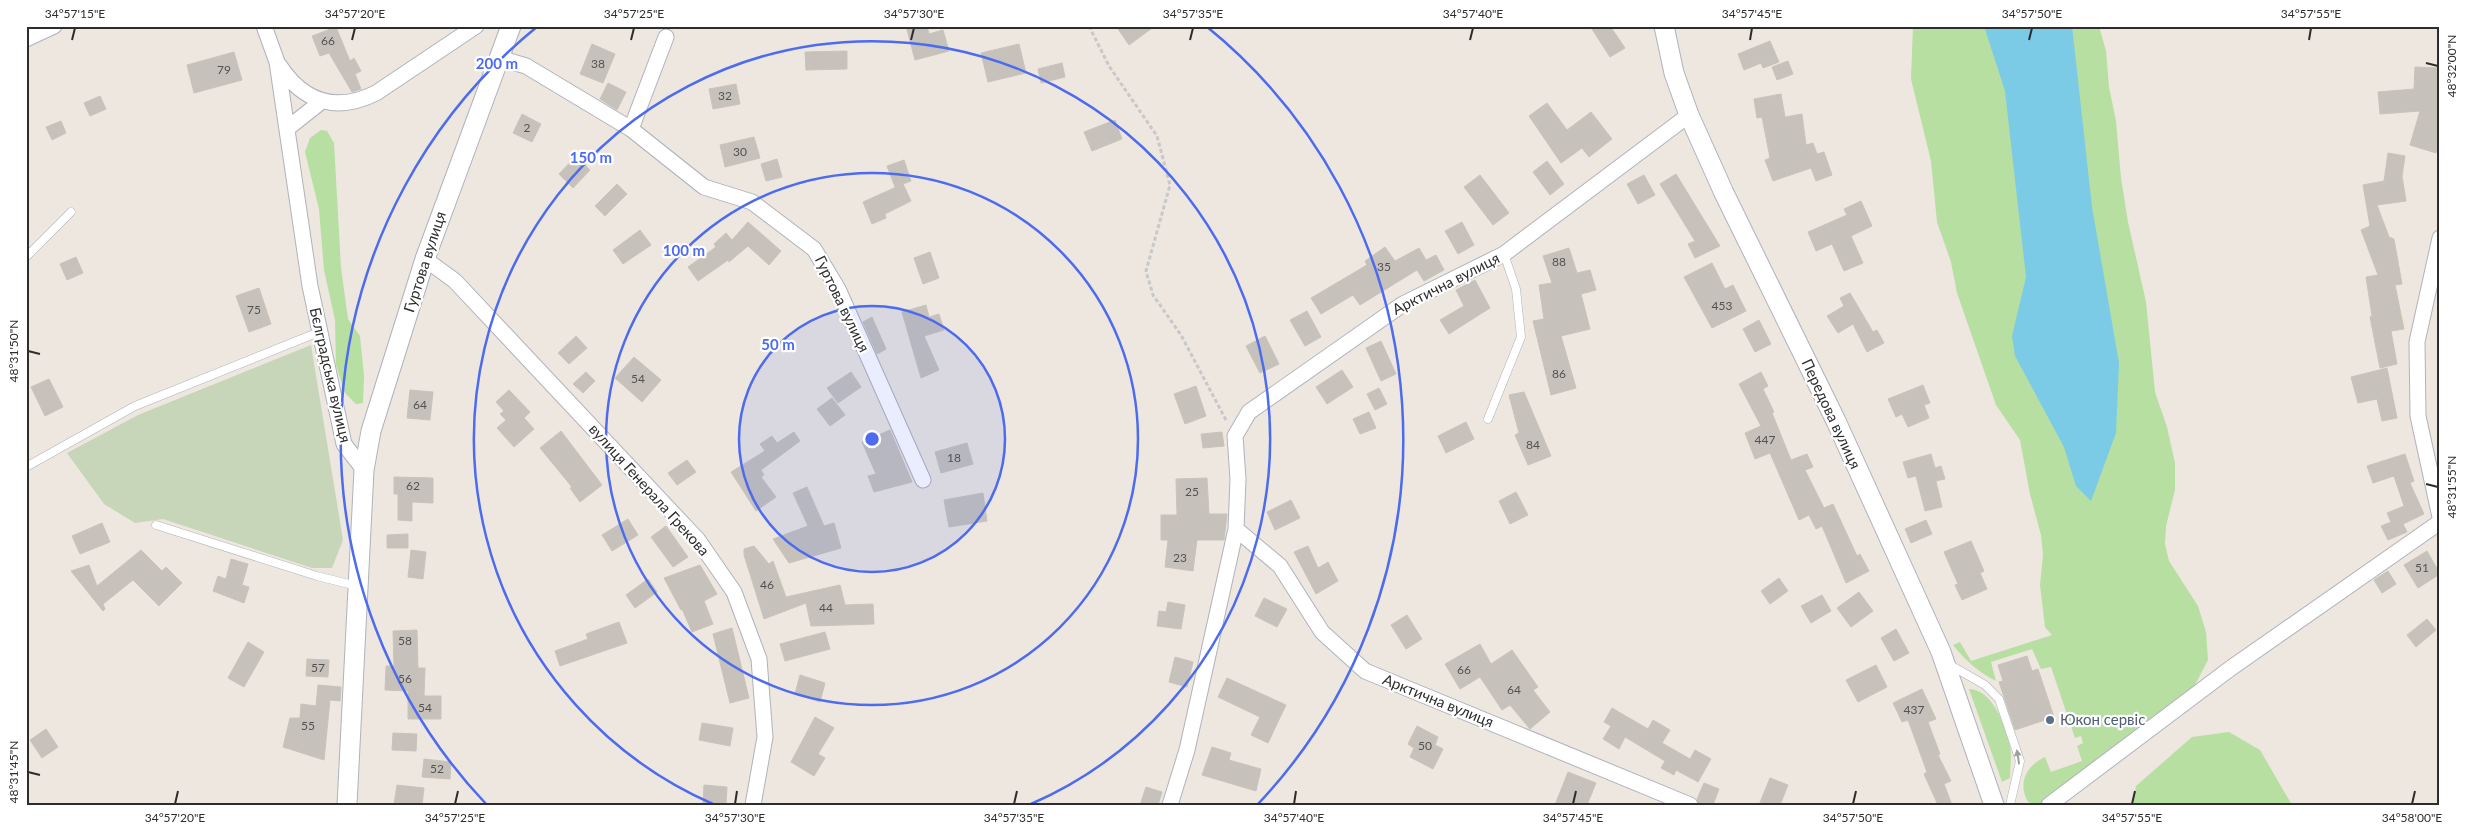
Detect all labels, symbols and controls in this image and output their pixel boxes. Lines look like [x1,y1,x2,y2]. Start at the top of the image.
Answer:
text: 34°57'15"E [45,6,105,21]
text: 34°57'20"E [325,6,385,21]
text: 34°57'25"E [604,6,664,21]
text: 34°57'30"E [884,6,944,21]
text: 34°57'35"E [1163,6,1223,21]
text: 34°57'40"E [1443,6,1503,21]
text: 34°57'45"E [1722,6,1782,21]
text: 34°57'50"E [2002,6,2062,21]
text: 34°57'55"E [2281,6,2341,21]
house number: 66 [321,33,335,48]
text: 48°32'00"N [2444,35,2459,97]
text: 200 m [476,54,518,72]
house number: 38 [591,56,605,71]
house number: 79 [217,62,231,77]
house number: 32 [718,88,732,103]
house number: 2 [524,120,531,135]
house number: 30 [733,144,747,159]
text: 150 m [570,148,612,166]
street label: Гуртова вулиця [399,209,449,314]
text: 100 m [663,241,705,259]
street label: Арктична вулиця [1389,248,1502,318]
street label: Гуртова вулиця [812,252,874,355]
house number: 88 [1552,254,1566,269]
house number: 35 [1377,259,1391,274]
house number: 453 [1712,298,1732,313]
house number: 75 [247,302,261,317]
street label: Бєлградська вулиця [307,306,355,444]
text: 48°31'50"N [6,320,21,382]
text: 50 m [761,335,795,353]
street label: Передова вулиця [1798,356,1865,472]
house number: 86 [1552,366,1566,381]
house number: 54 [631,371,645,386]
house number: 64 [413,397,427,412]
street label: вулиця Генерала Грекова [586,420,714,559]
centre of rings [863,430,881,448]
house number: 447 [1755,432,1775,447]
house number: 84 [1526,437,1540,452]
house number: 18 [947,450,961,465]
text: 48°31'55"N [2444,456,2459,518]
house number: 62 [406,478,420,493]
house number: 25 [1185,484,1199,499]
house number: 23 [1173,550,1187,565]
house number: 51 [2415,560,2429,575]
house number: 46 [760,577,774,592]
house number: 44 [819,600,833,615]
house number: 58 [398,633,412,648]
house number: 57 [311,660,325,675]
house number: 66 [1457,662,1471,677]
street label: Арктична вулиця [1380,670,1497,731]
house number: 56 [398,671,412,686]
house number: 64 [1507,682,1521,697]
house number: 54 [418,700,432,715]
house number: 437 [1904,702,1924,717]
place label: Юкон сервіс [2060,710,2145,728]
marker: Юкон сервіс [2044,714,2056,726]
house number: 55 [301,718,315,733]
house number: 50 [1418,738,1432,753]
text: 48°31'45"N [6,741,21,803]
one-way arrow [2013,749,2021,765]
house number: 52 [430,761,444,776]
text: 34°57'20"E [145,810,205,825]
text: 34°57'25"E [425,810,485,825]
text: 34°57'30"E [705,810,765,825]
text: 34°57'35"E [984,810,1044,825]
text: 34°57'40"E [1264,810,1324,825]
text: 34°57'45"E [1543,810,1603,825]
text: 34°57'50"E [1823,810,1883,825]
text: 34°57'55"E [2102,810,2162,825]
text: 34°58'00"E [2382,810,2442,825]

